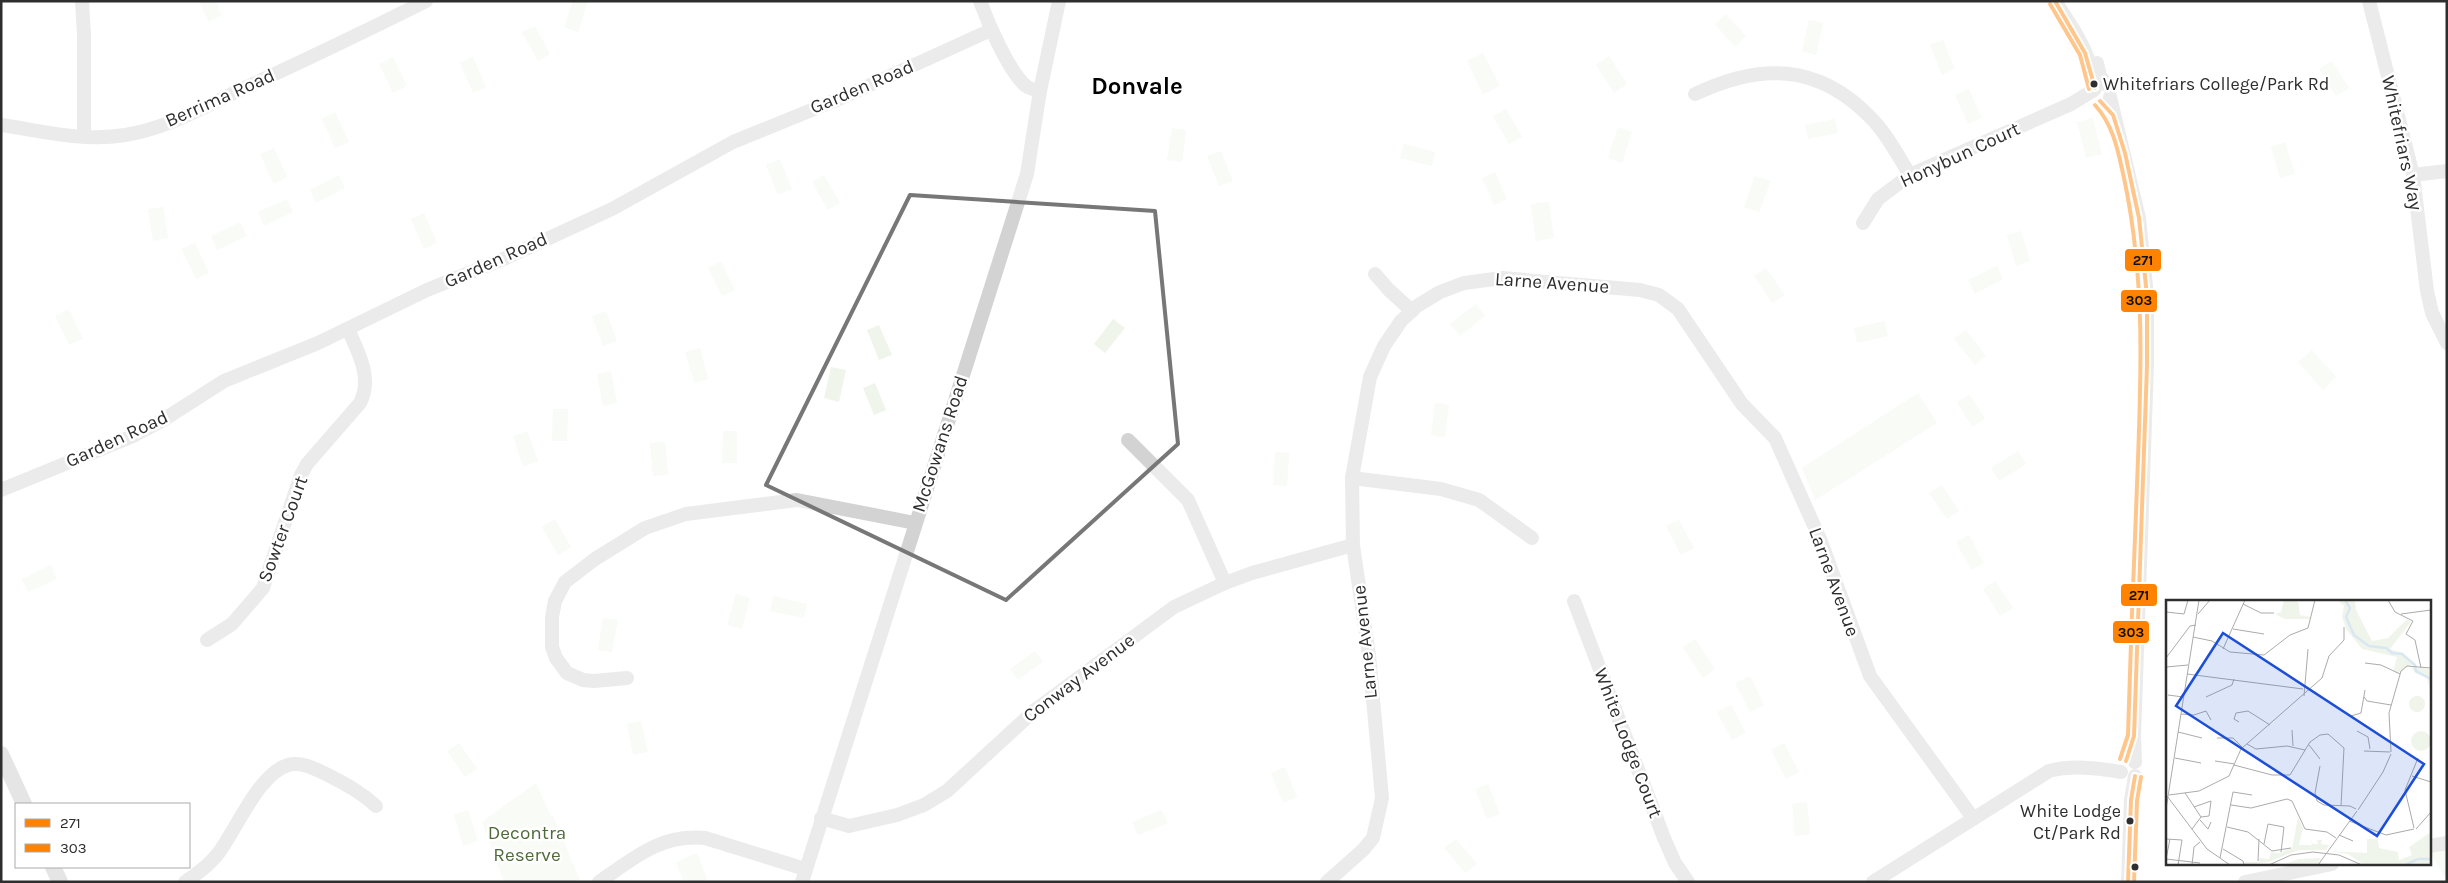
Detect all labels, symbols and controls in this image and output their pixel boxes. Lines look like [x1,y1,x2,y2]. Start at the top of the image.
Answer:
street label: Garden Road [807,55,917,119]
street label: Berrima Road [162,64,278,132]
district label: Donvale [1091,72,1183,100]
place label: Whitefriars College/Park Rd [2103,73,2329,95]
street label: Whitefriars Way [2377,73,2427,213]
marker: Whitefriars College/Park Rd [2089,79,2099,89]
street label: Honybun Court [1897,118,2023,192]
street label: Garden Road [441,228,551,292]
line badge: 271 [2124,248,2162,272]
text: 271 [2133,252,2153,269]
street label: Larne Avenue [1494,268,1610,298]
line badge: 303 [2120,289,2158,313]
text: 303 [2126,292,2152,309]
street label: McGowans Road [908,373,972,515]
street label: Garden Road [62,406,172,472]
street label: Sowter Court [254,473,312,585]
street label: Larne Avenue [1804,524,1864,640]
line badge: 271 [2120,583,2158,607]
street label: Larne Avenue [1348,584,1382,700]
text: 271 [2129,587,2149,604]
inset map [2166,600,2430,866]
line badge: 303 [2112,620,2150,644]
text: 303 [2118,624,2144,641]
street label: Conway Avenue [1019,629,1139,727]
street label: White Lodge Court [1589,665,1667,821]
place label: White Lodge Ct/Park Rd [2020,800,2121,844]
legend [15,803,190,868]
text: 271 [60,814,81,832]
marker: White Lodge Ct/Park Rd [2125,816,2135,826]
park label: Decontra Reserve [488,822,566,866]
text: 303 [60,839,87,857]
unlabelled marker [2130,862,2140,872]

